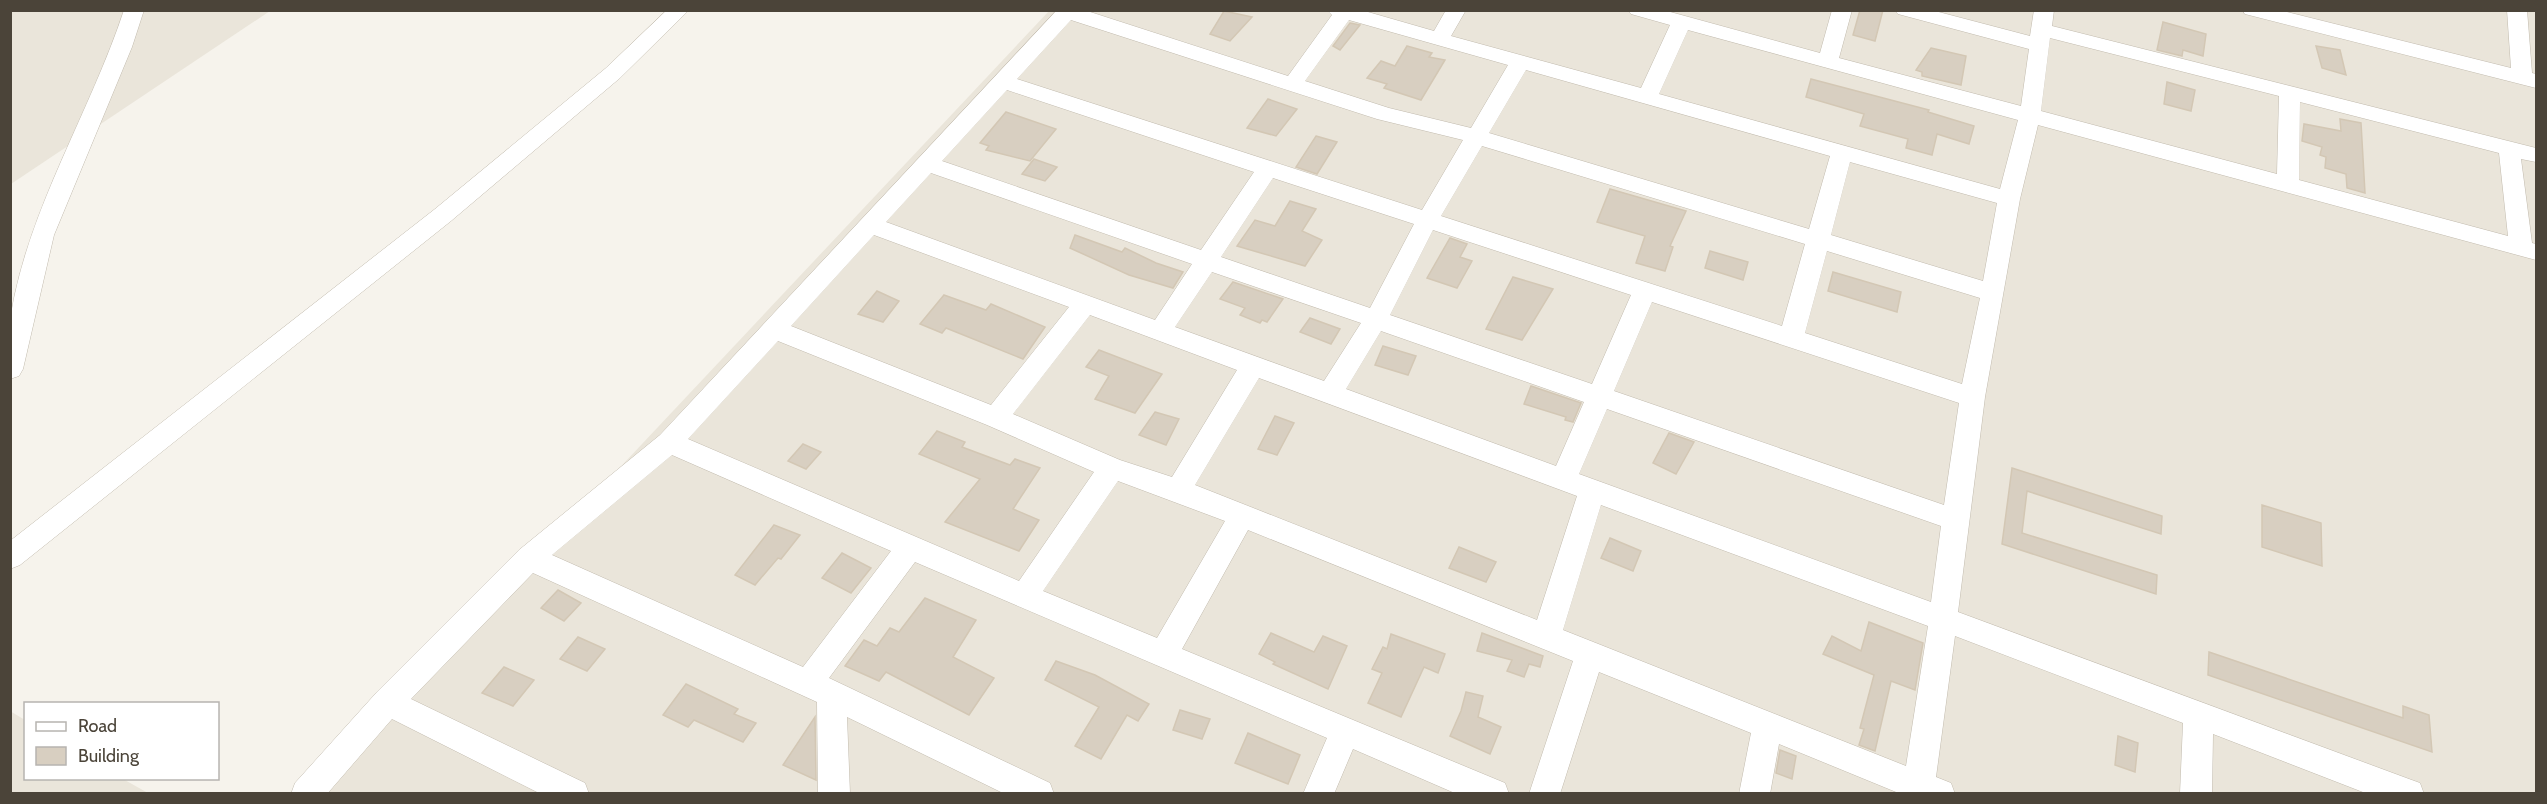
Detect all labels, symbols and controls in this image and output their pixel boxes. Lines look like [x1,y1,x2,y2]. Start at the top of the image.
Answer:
legend [24,702,219,780]
text: Road [78,715,117,737]
text: Building [78,745,140,767]

